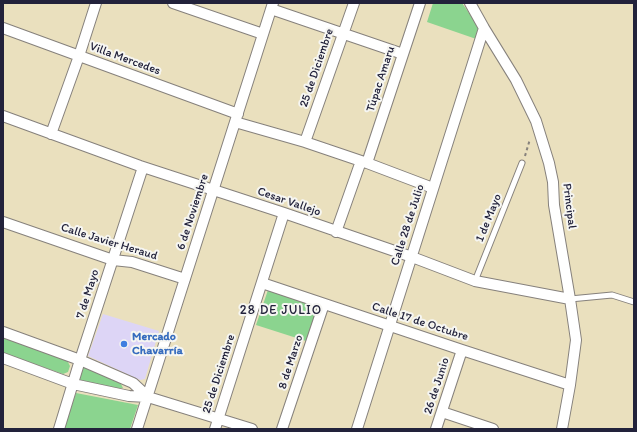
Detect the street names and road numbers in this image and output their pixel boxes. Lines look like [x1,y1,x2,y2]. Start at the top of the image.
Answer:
street label: 25 de Diciembre [297,27,337,109]
street label: Villa Mercedes [88,40,162,78]
street label: Túpac Amaru [364,44,398,114]
street label: 6 de Noviembre [174,172,212,252]
street label: Calle 28 de Julio [388,182,428,268]
street label: Principal [559,182,579,230]
street label: Cesar Vallejo [255,184,323,220]
street label: 1 de Mayo [473,192,505,244]
street label: Calle Javier Heraud [59,220,159,264]
street label: 7 de Mayo [73,268,103,320]
street label: Calle 17 de Octubre [370,300,470,344]
street label: 25 de Diciembre [199,333,239,415]
street label: 8 de Marzo [275,333,307,391]
street label: 26 de Junio [421,356,453,416]

